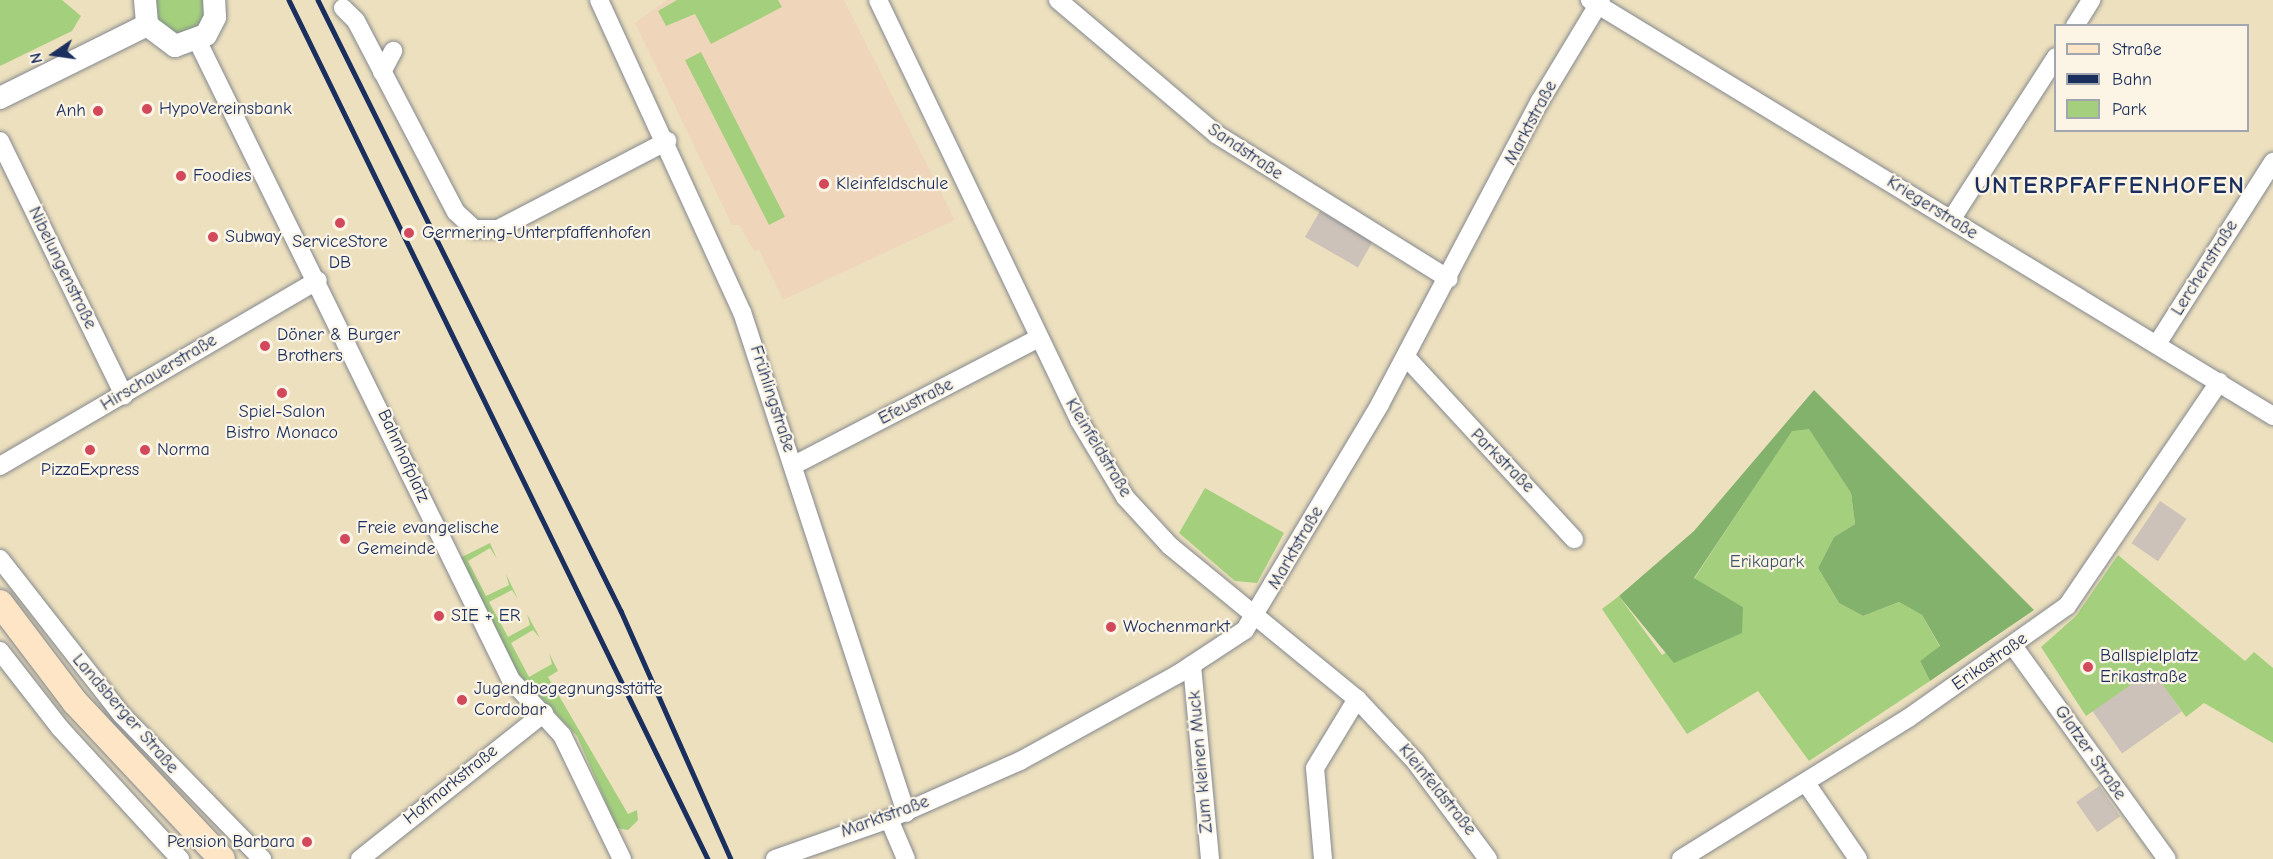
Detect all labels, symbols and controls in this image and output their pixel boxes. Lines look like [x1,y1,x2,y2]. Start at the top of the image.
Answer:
north arrow [24,24,84,84]
legend [2054,24,2249,132]
text: Straße [2112,39,2162,60]
text: N [27,51,46,65]
text: Bahn [2112,69,2152,90]
street label: Marktstraße [1500,77,1562,169]
place label: HypoVereinsbank [159,98,292,120]
text: Park [2112,99,2146,120]
place label: Anh [56,100,86,122]
marker: HypoVereinsbank [140,102,154,116]
marker: Anh [91,104,105,118]
street label: Sandstraße [1203,119,1287,185]
place label: Foodies [193,165,252,187]
marker: Foodies [174,169,188,183]
street label: Kriegerstraße [1882,171,1982,245]
district label: UNTERPFAFFENHOFEN [1975,172,2245,200]
place label: Kleinfeldschule [836,173,948,195]
marker: Kleinfeldschule [817,177,831,191]
street label: Nibelungenstraße [23,203,101,333]
marker: ServiceStore DB [333,216,347,230]
street label: Lerchenstraße [2167,216,2243,320]
place label: Germering-Unterpfaffenhofen [422,222,651,244]
marker: Germering-Unterpfaffenhofen [400,224,418,242]
place label: Subway [225,226,281,248]
marker: Subway [206,230,220,244]
place label: ServiceStore DB [292,232,388,274]
place label: Döner & Burger Brothers [277,325,400,368]
street label: Hirschauerstraße [97,330,221,416]
marker: Döner & Burger Brothers [258,339,272,353]
street label: Frühlingstraße [745,343,799,455]
street label: Efeustraße [875,374,957,430]
marker: Spiel-Salon Bistro Monaco [275,386,289,400]
street label: Kleinfeldstraße [1060,395,1136,501]
place label: Spiel-Salon Bistro Monaco [226,402,338,444]
street label: Bahnhofplatz [372,406,434,506]
street label: Parkstraße [1465,424,1539,498]
place label: Norma [157,439,210,461]
marker: PizzaExpress [83,443,97,457]
marker: Norma [138,443,152,457]
place label: PizzaExpress [41,459,139,481]
street label: Marktstraße [1263,503,1329,593]
place label: Freie evangelische Gemeinde [357,518,499,560]
marker: Freie evangelische Gemeinde [338,532,352,546]
park label: Erikapark [1730,551,1804,573]
place label: SIE + ER [451,605,520,627]
marker: SIE + ER [432,609,446,623]
place label: Wochenmarkt [1123,616,1230,638]
marker: Wochenmarkt [1104,620,1118,634]
street label: Erikastraße [1948,628,2032,696]
place label: Ballspielplatz Erikastraße [2100,646,2198,688]
street label: Landsberger Straße [67,650,183,778]
marker: Ballspielplatz Erikastraße [2081,660,2095,674]
place label: Jugendbegegnungsstätte Cordobar [474,679,663,722]
street label: Zum kleinen Muck [1184,690,1218,834]
marker: Jugendbegegnungsstätte Cordobar [455,693,469,707]
street label: Glatzer Straße [2049,702,2131,804]
street label: Kleinfeldstraße [1394,740,1480,840]
street label: Hofmarkstraße [400,741,502,829]
street label: Marktstraße [838,791,932,843]
place label: Pension Barbara [167,831,295,853]
marker: Pension Barbara [300,835,314,849]

